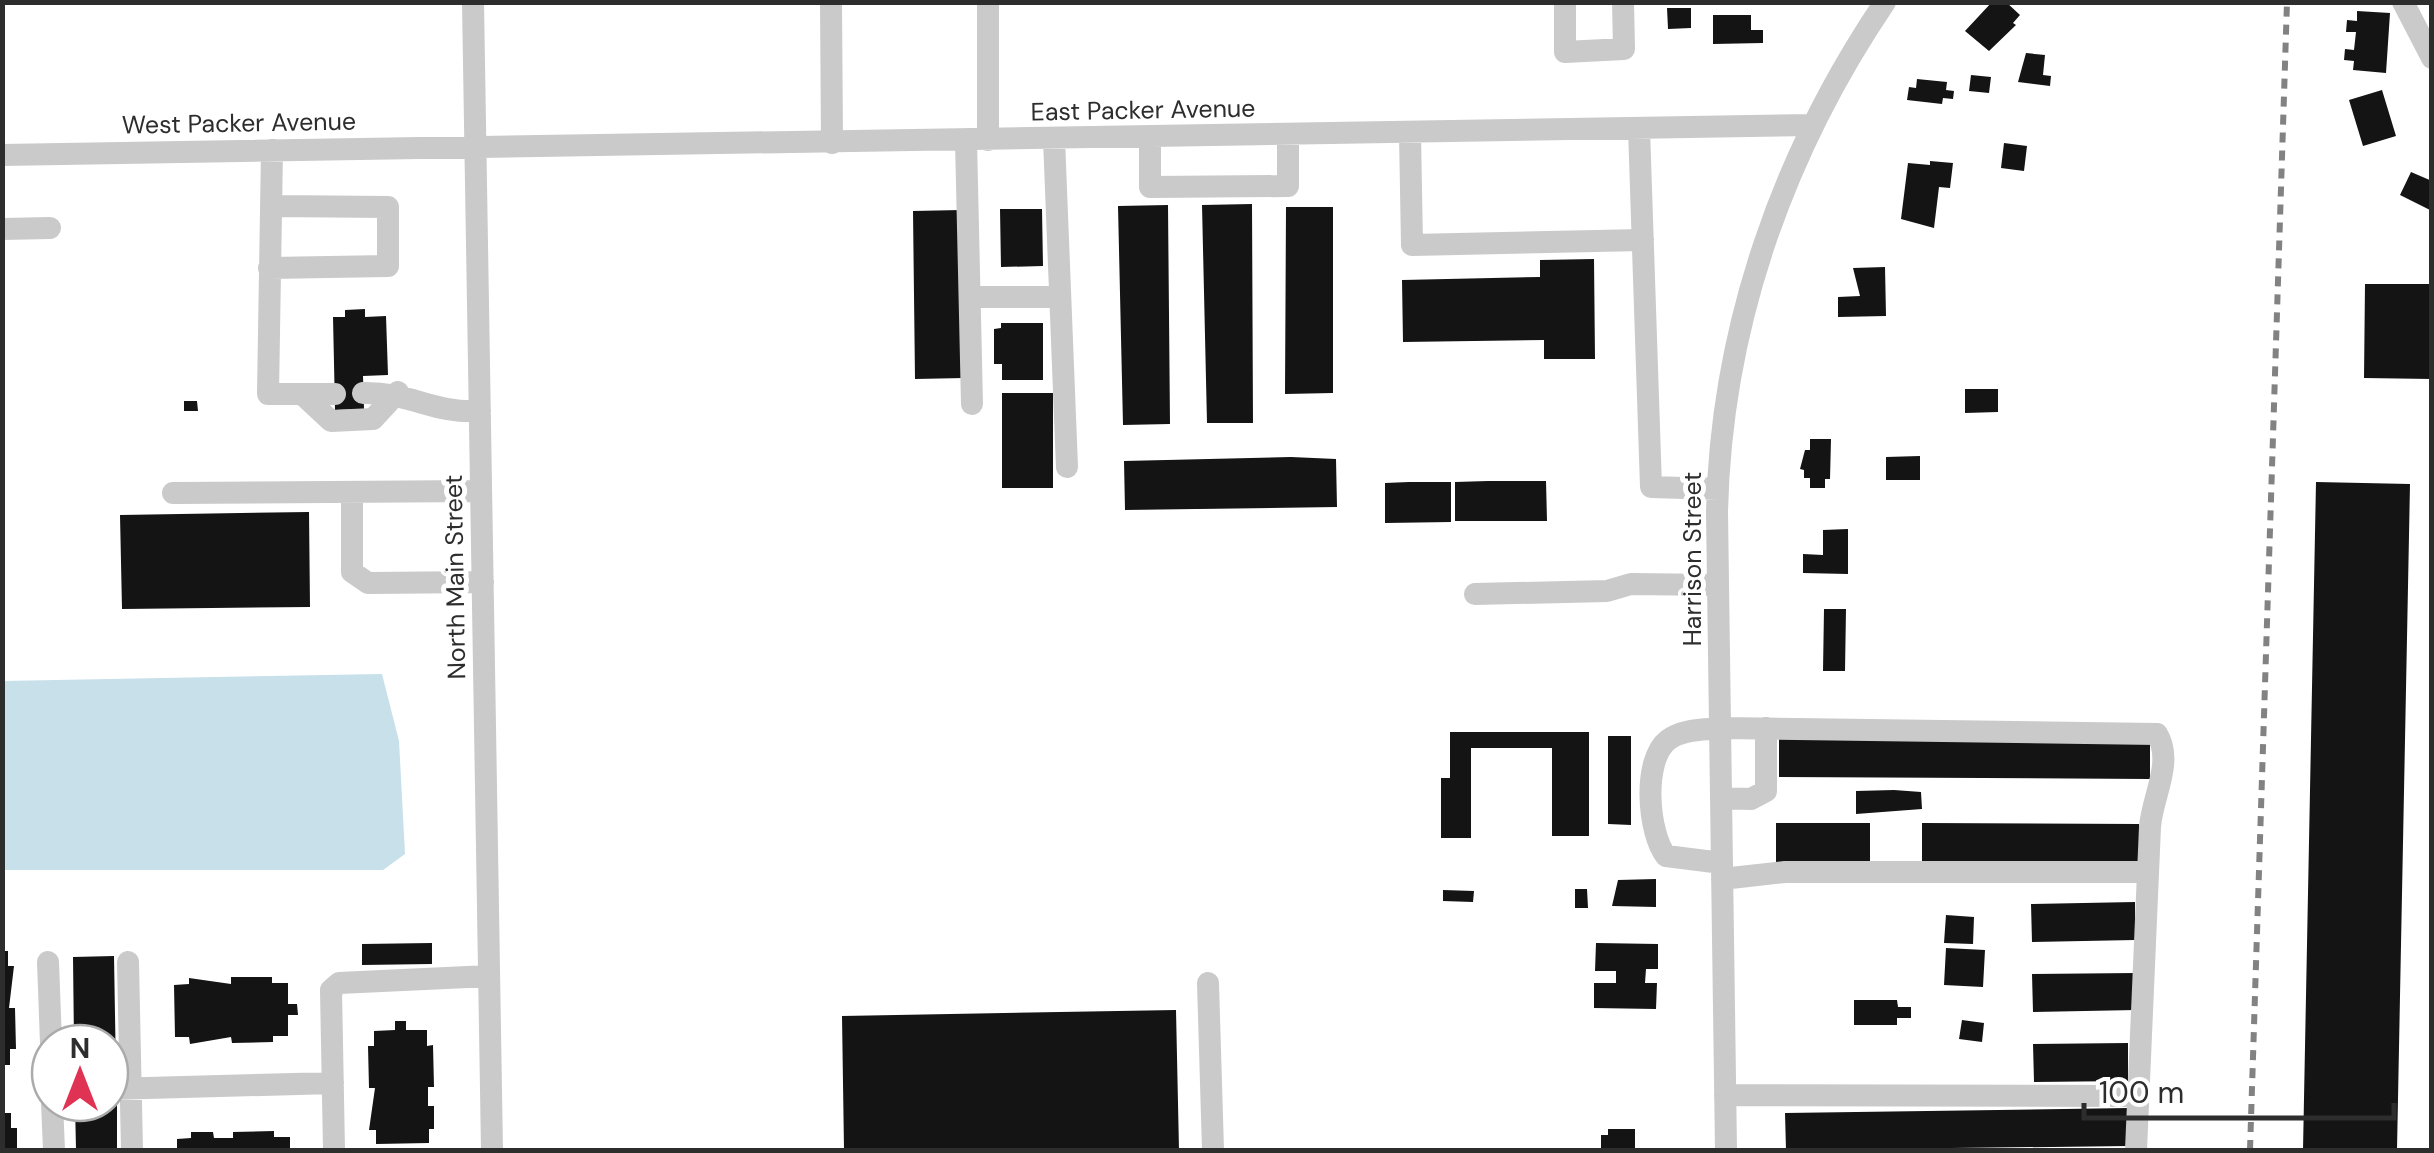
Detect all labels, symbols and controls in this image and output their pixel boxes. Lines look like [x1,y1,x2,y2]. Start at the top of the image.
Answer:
street label: East Packer Avenue [1030,92,1256,128]
street label: West Packer Avenue [122,104,356,142]
street label: Harrison Street [1676,472,1709,646]
street label: North Main Street [437,474,473,680]
north arrow [30,1023,130,1123]
text: N [70,1030,90,1067]
scale bar [2084,1058,2394,1120]
text: 100 m [2099,1073,2184,1112]

